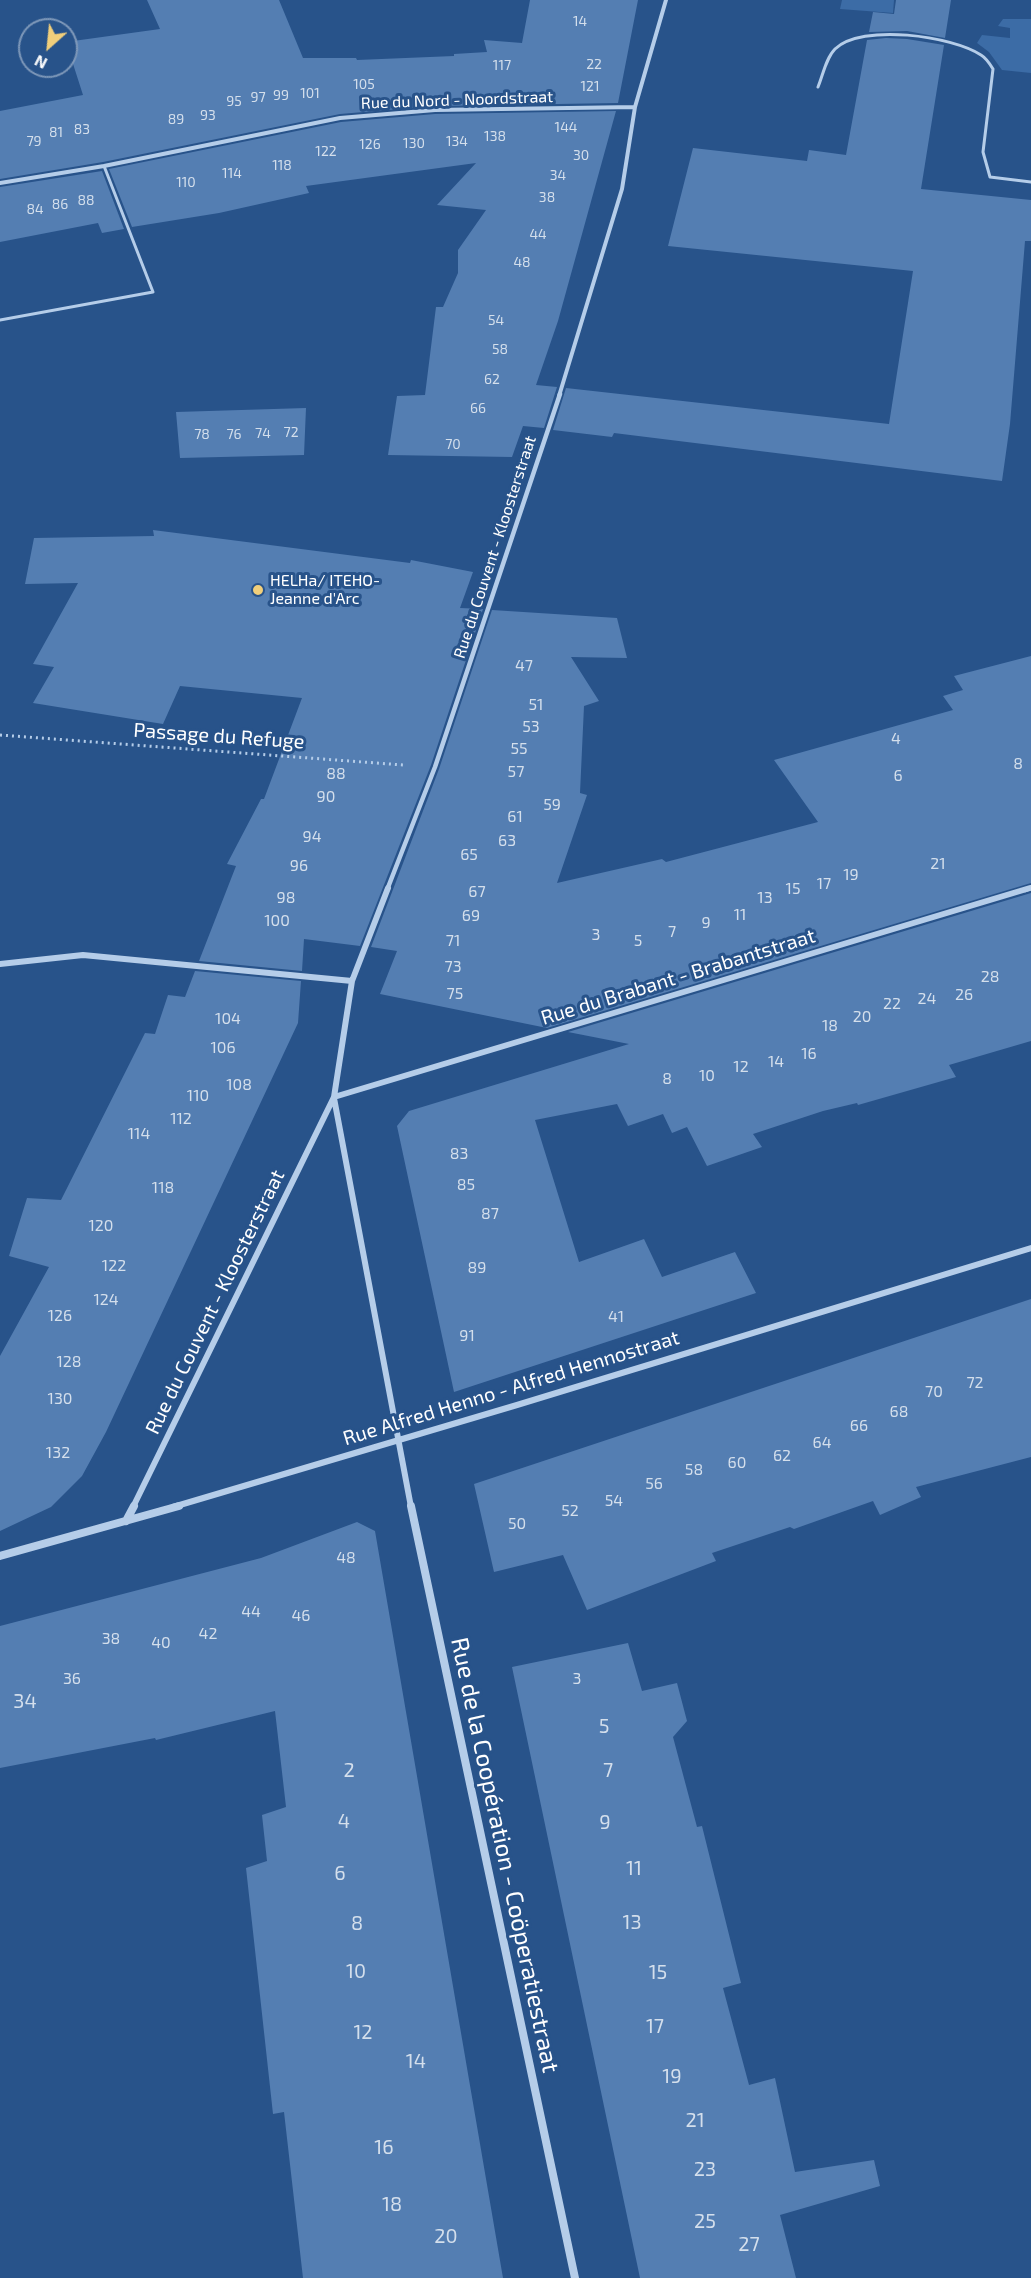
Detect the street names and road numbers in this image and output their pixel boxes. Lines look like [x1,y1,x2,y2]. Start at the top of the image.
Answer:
street label: Rue du Nord - Noordstraat [361,87,553,113]
street label: Rue du Couvent - Kloosterstraat [450,433,540,661]
street label: Passage du Refuge [133,718,305,754]
street label: Rue du Brabant - Brabantstraat [538,924,818,1030]
street label: Rue du Couvent - Kloosterstraat [140,1166,290,1438]
street label: Rue Alfred Henno - Alfred Hennostraat [340,1325,682,1451]
street label: Rue de la Coopération - Coöperatiestraat [445,1635,565,2075]

